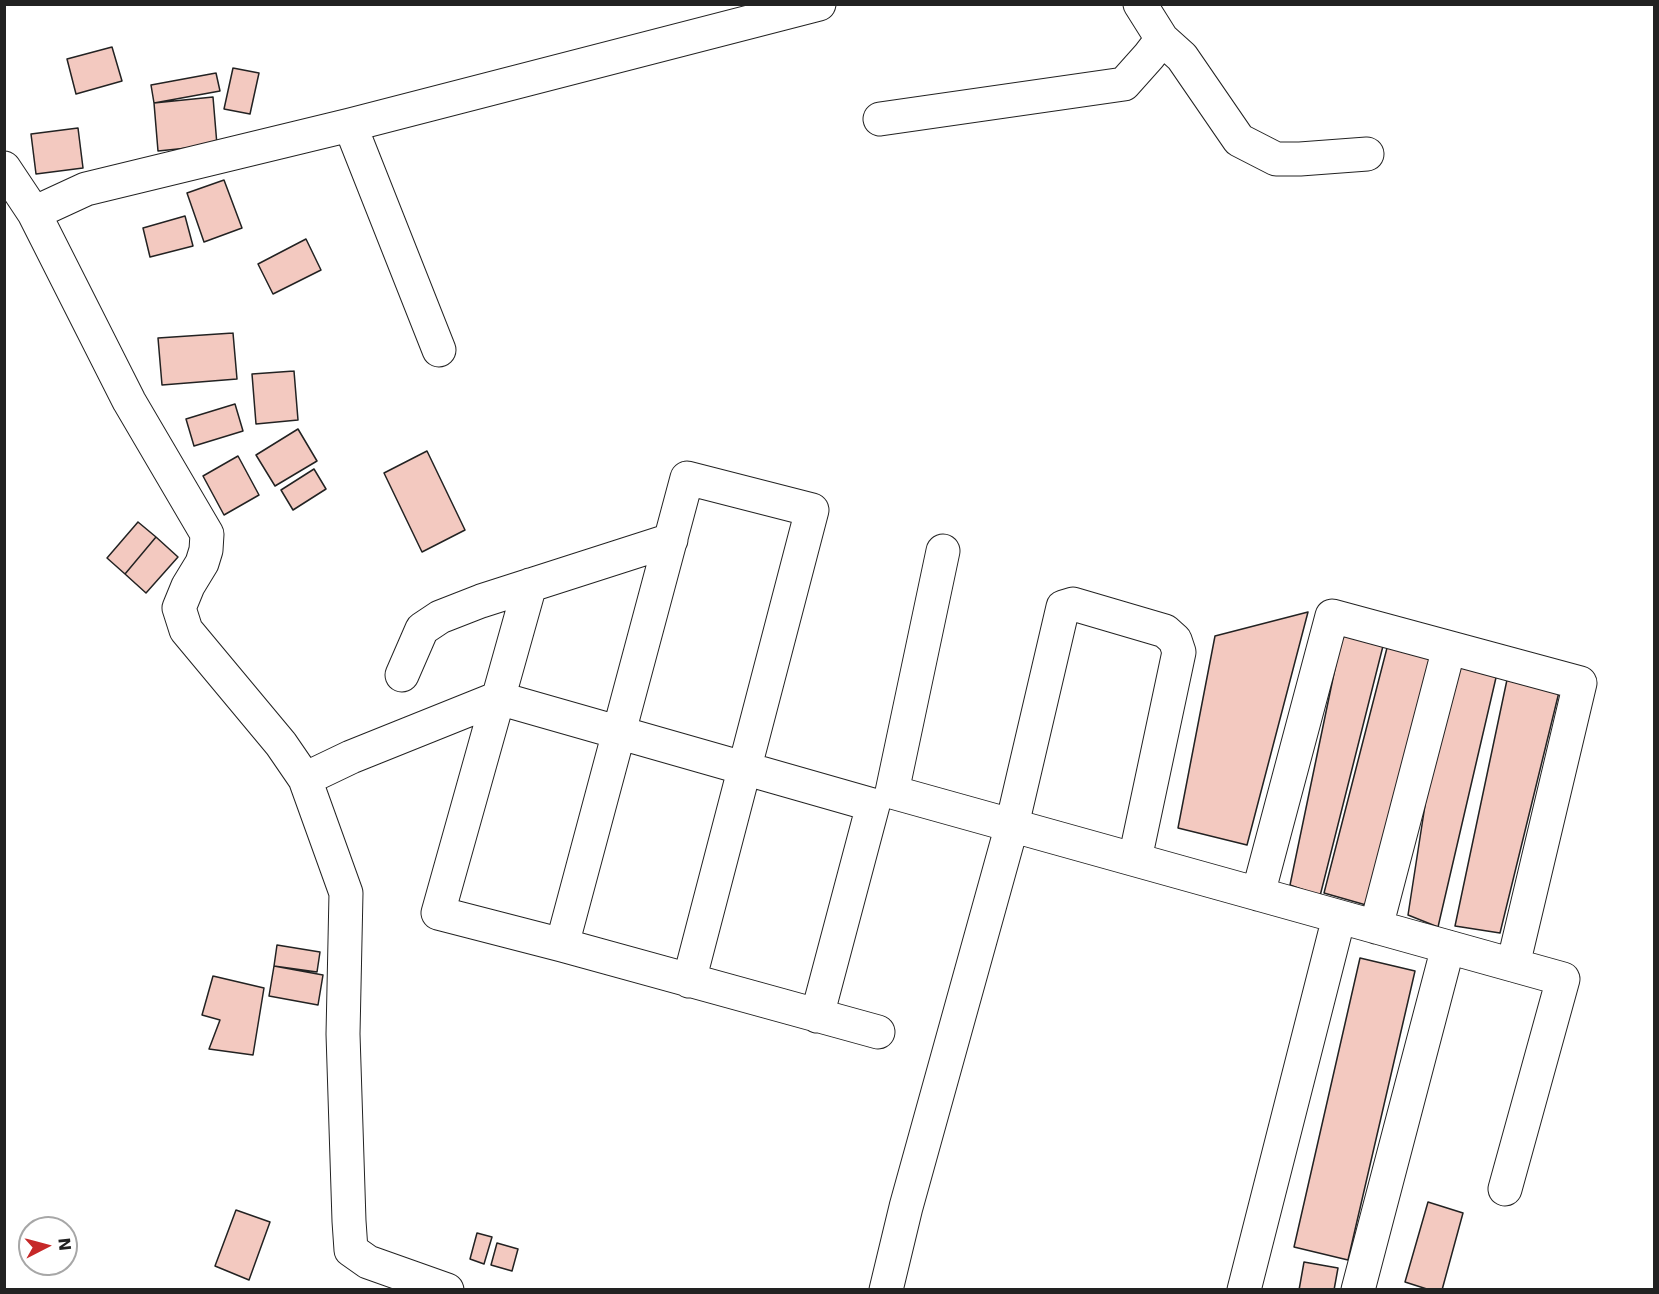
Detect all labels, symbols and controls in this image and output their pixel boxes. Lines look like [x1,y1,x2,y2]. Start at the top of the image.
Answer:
north arrow [18,1216,78,1276]
text: N [54,1237,75,1252]

